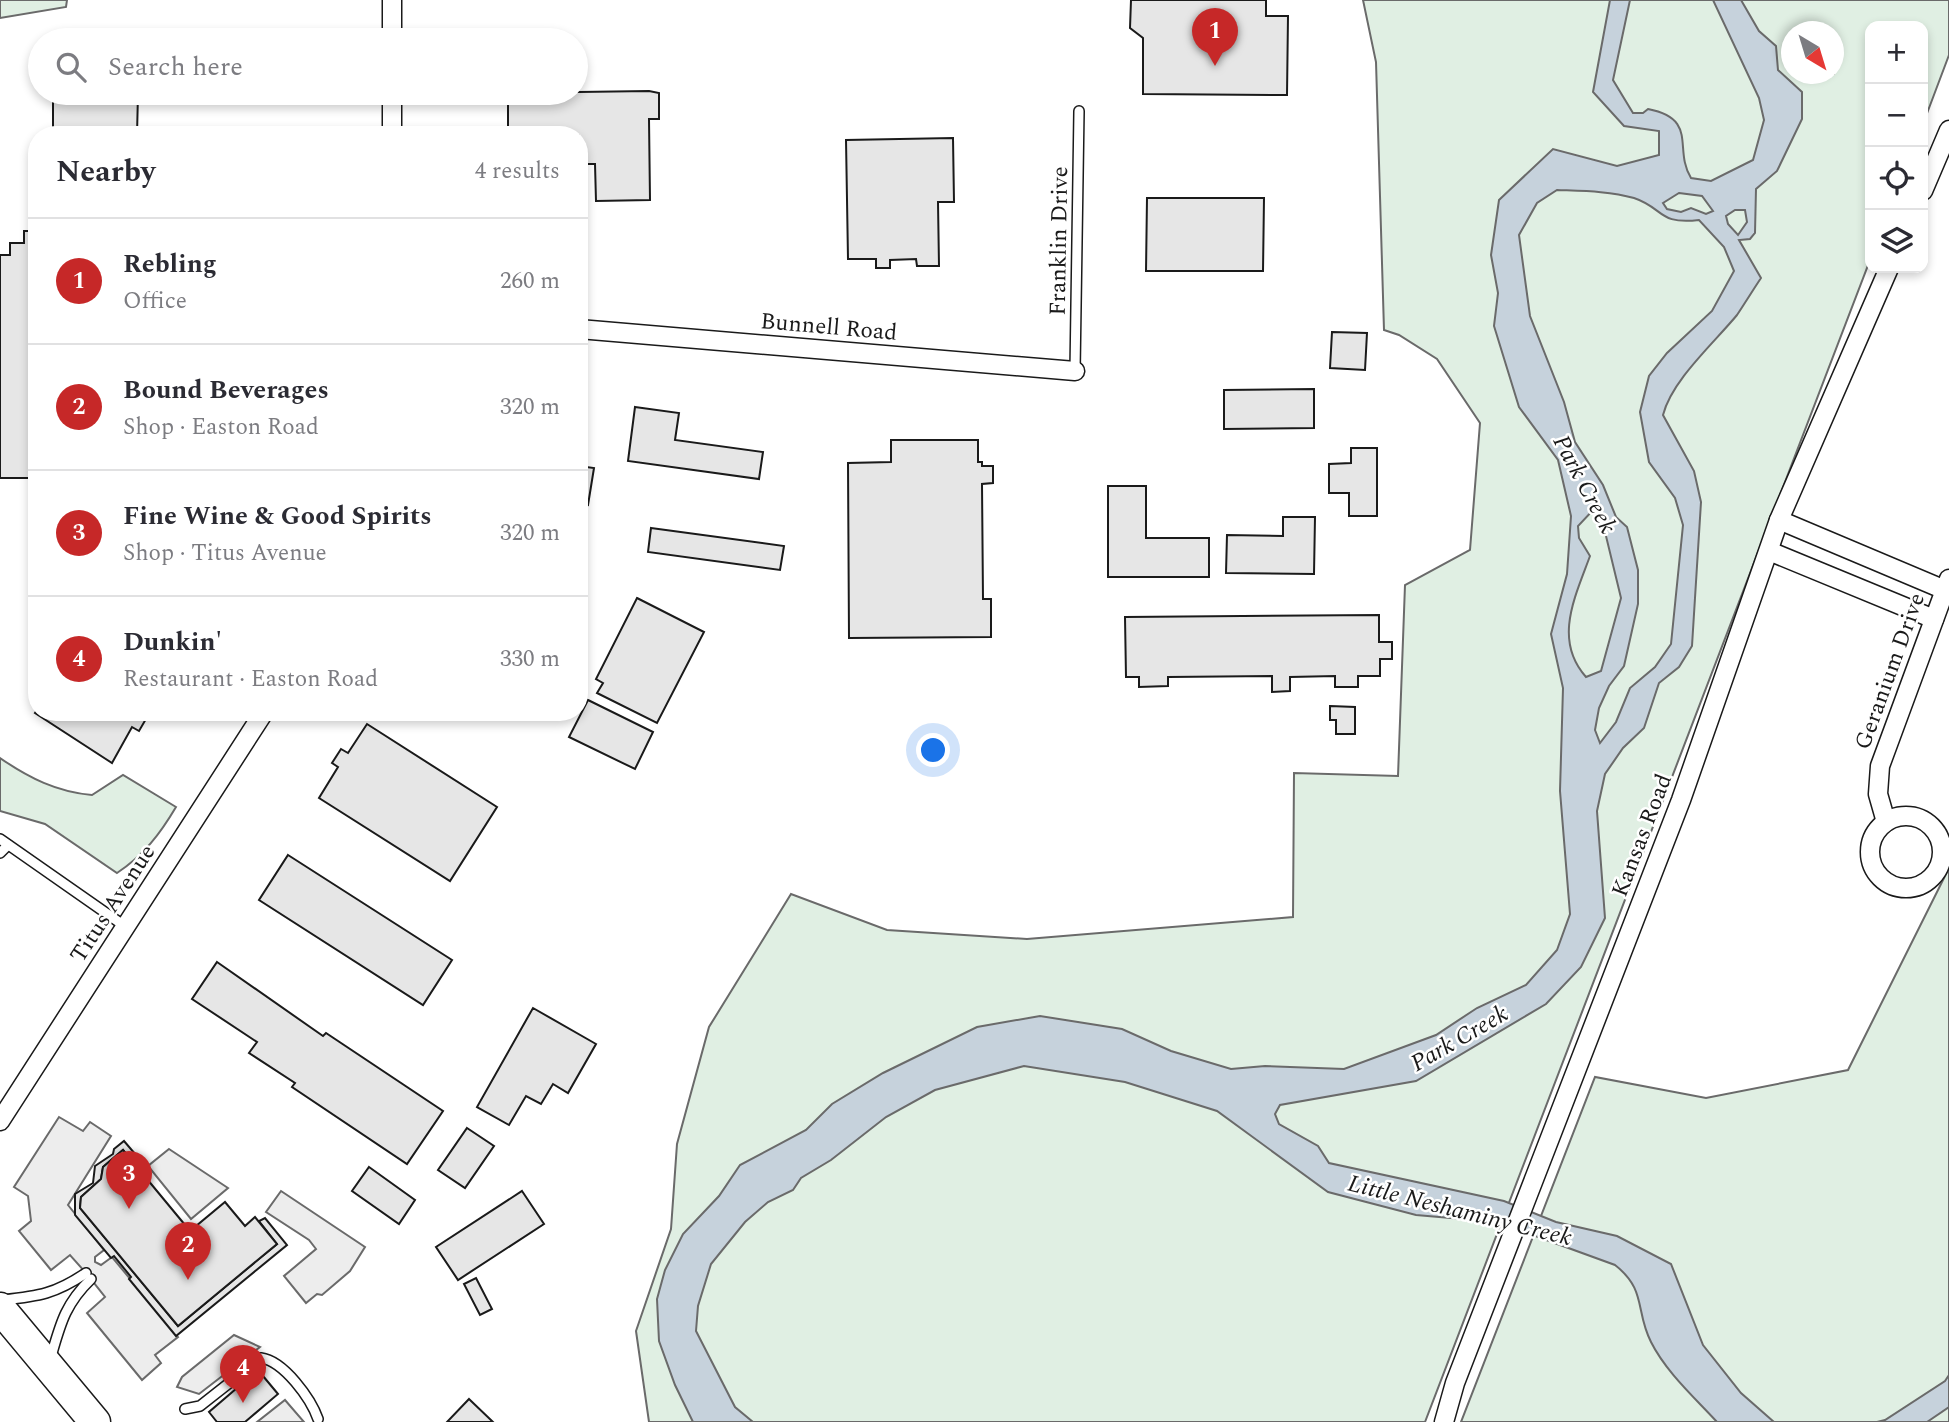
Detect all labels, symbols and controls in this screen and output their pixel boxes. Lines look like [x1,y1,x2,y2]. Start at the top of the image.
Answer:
pin: 1 [1192,8,1238,66]
north arrow [1781,21,1844,84]
map controls [1865,21,1928,273]
button: + [1865,21,1928,84]
search box [28,28,588,105]
text: Search here [108,47,243,87]
icon: search [52,48,90,86]
button: − [1865,84,1928,147]
button: locate [1865,147,1928,210]
text: Nearby [56,149,155,195]
text: 4 results [475,154,560,189]
street label: Franklin Drive [1041,166,1078,316]
button: layers [1865,210,1928,273]
text: Rebling [123,244,217,284]
text: 1 [73,264,85,299]
text: 260 m [500,264,560,299]
text: Office [123,284,187,319]
street label: Bunnell Road [759,304,899,351]
text: Bound Beverages [123,370,329,410]
text: 2 [73,390,85,425]
text: 320 m [500,390,560,425]
text: Shop · Easton Road [123,410,319,445]
water label: Park Creek [1543,428,1625,540]
text: Fine Wine & Good Spirits [123,496,432,536]
text: 3 [73,516,85,551]
text: 320 m [500,516,560,551]
text: Shop · Titus Avenue [123,536,327,571]
street label: Geranium Drive [1846,588,1935,755]
text: Dunkin' [123,622,222,662]
text: 4 [73,642,85,677]
text: 330 m [500,642,560,677]
text: Restaurant · Easton Road [123,662,378,697]
your location [916,733,950,767]
street label: Kansas Road [1603,769,1682,902]
street label: Titus Avenue [62,838,165,970]
water label: Park Creek [1404,996,1515,1081]
pin: 3 [106,1151,152,1209]
water label: Little Neshaminy Creek [1344,1166,1576,1256]
pin: 2 [165,1222,211,1280]
pin: 4 [220,1345,266,1403]

